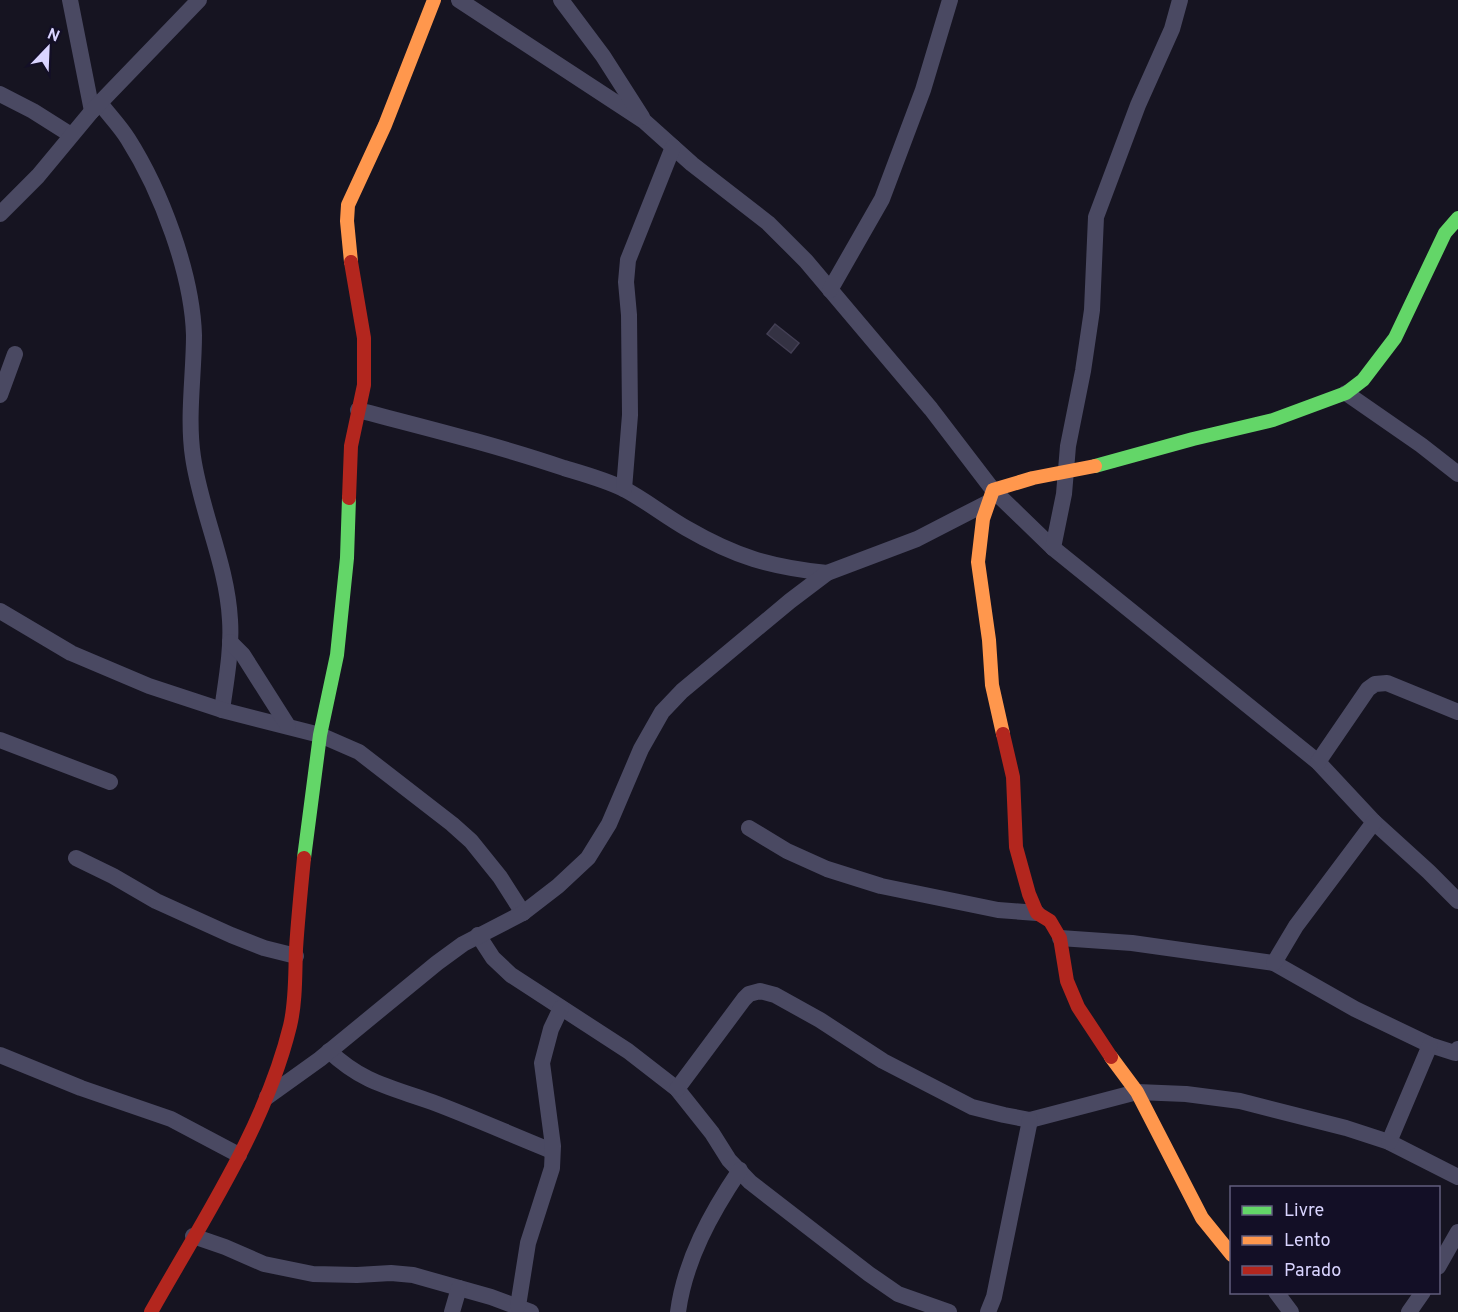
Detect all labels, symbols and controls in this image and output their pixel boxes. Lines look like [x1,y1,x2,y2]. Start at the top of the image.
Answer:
north arrow [18,18,78,78]
text: N [44,25,62,47]
legend [1230,1186,1440,1294]
text: Livre [1284,1200,1324,1223]
text: Lento [1284,1230,1330,1253]
text: Parado [1284,1260,1341,1283]

